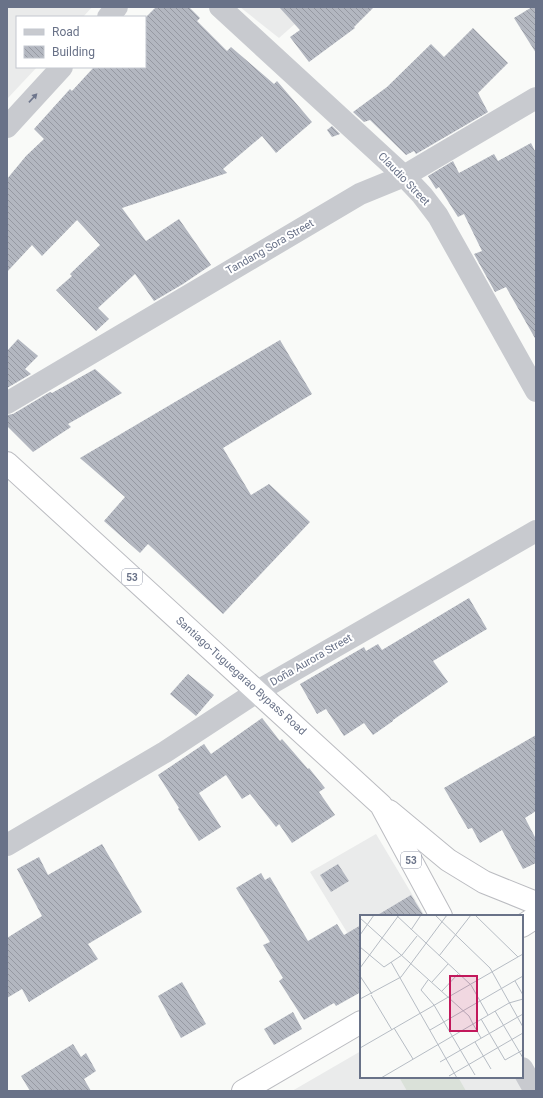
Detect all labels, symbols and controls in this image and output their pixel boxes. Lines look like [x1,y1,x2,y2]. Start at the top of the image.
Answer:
legend [16,16,146,68]
text: Road [52,25,80,39]
text: Building [52,45,95,59]
one-way arrow [29,93,38,103]
street label: Claudio Street [375,150,433,209]
street label: Tandang Sora Street [224,216,317,277]
road number: 53 [122,569,142,585]
street label: Santiago-Tuguegarao Bypass Road [173,614,309,738]
street label: Doña Aurora Street [268,631,355,689]
road number: 53 [401,852,421,868]
inset map [360,915,523,1078]

